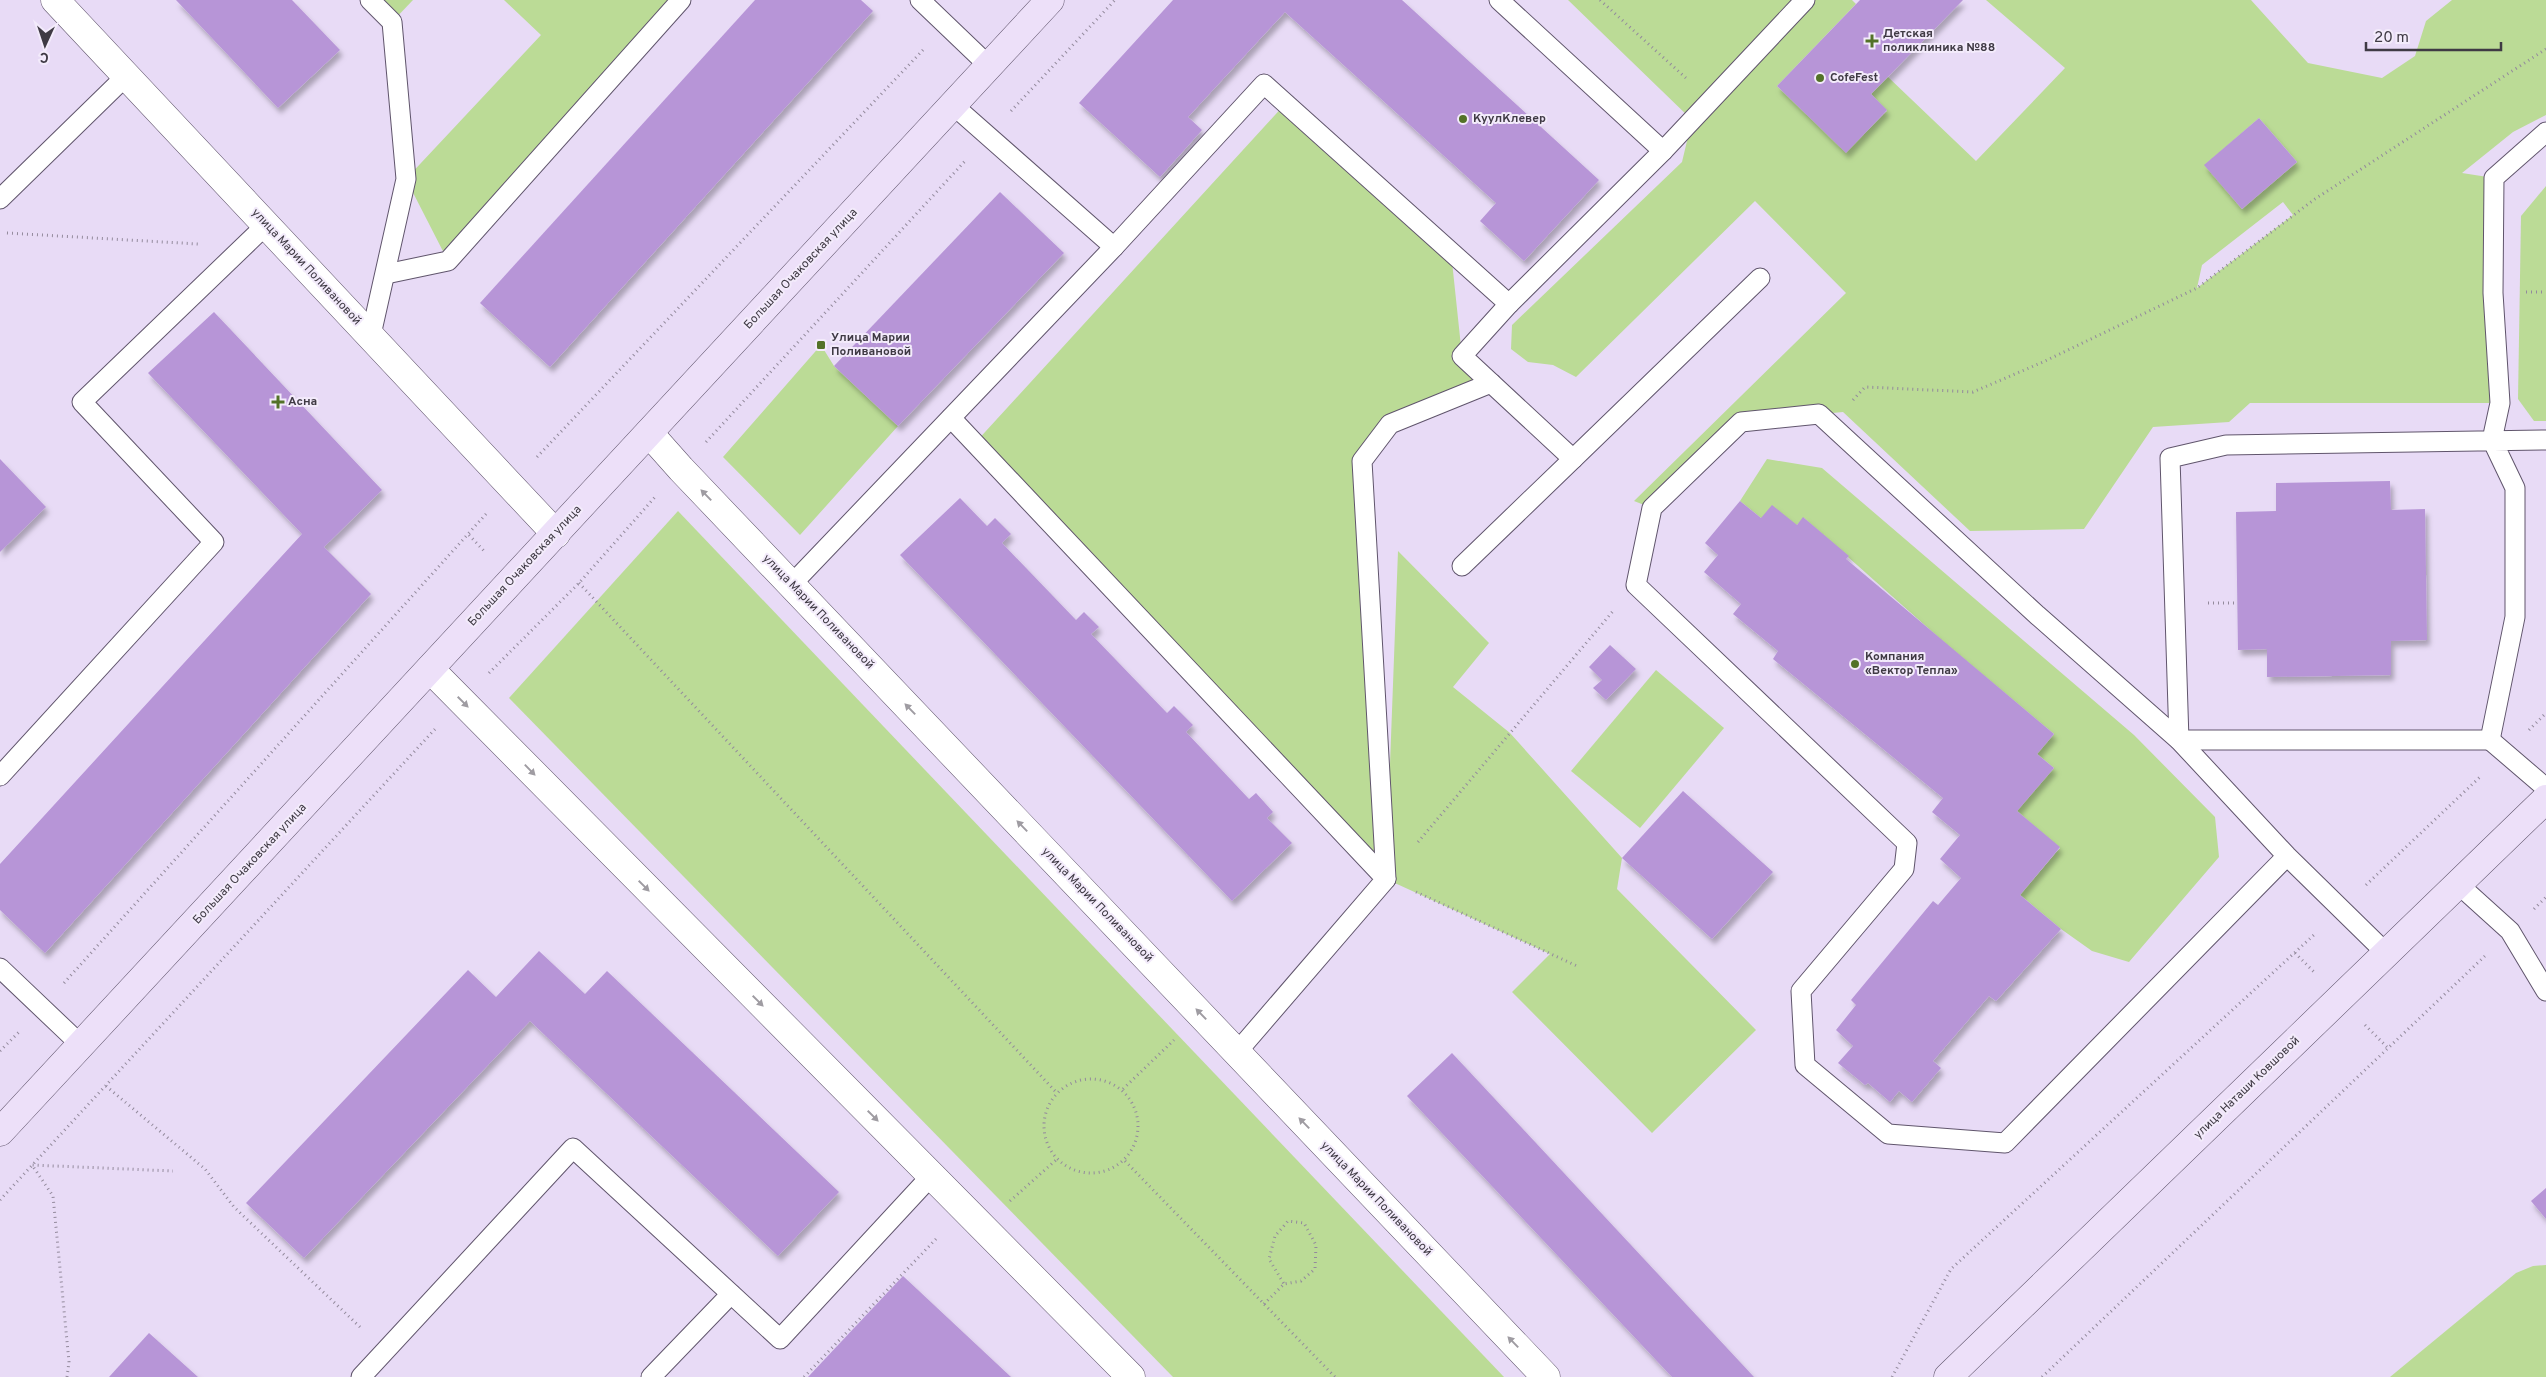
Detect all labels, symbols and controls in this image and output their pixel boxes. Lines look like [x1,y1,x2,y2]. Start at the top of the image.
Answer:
north arrow [20,20,70,70]
scale bar [2366,20,2501,52]
place label: Детская поликлиника №88 [1883,26,1995,56]
text: 20 m [2374,29,2409,48]
marker: Детская поликлиника №88 [1865,34,1879,48]
text: С [39,48,49,65]
place label: CofeFest [1830,70,1878,86]
marker: CofeFest [1814,72,1826,84]
place label: КуулКлевер [1473,111,1546,127]
marker: КуулКлевер [1457,113,1469,125]
street label: улица Марии Поливановой [248,205,364,329]
street label: Большая Очаковская улица [741,205,861,333]
place label: Улица Марии Поливановой [831,330,911,360]
marker: Улица Марии Поливановой [815,339,827,351]
place label: Асна [288,394,317,410]
marker: Асна [272,396,284,408]
one-way arrow [700,490,712,502]
street label: Большая Очаковская улица [465,502,585,630]
street label: улица Марии Поливановой [759,551,877,673]
place label: Компания «Вектор Тепла» [1865,649,1958,679]
marker: Компания «Вектор Тепла» [1849,658,1861,670]
one-way arrow [456,696,468,708]
one-way arrow [904,703,916,715]
one-way arrow [523,764,535,776]
street label: Большая Очаковская улица [190,800,310,928]
one-way arrow [1016,821,1028,833]
street label: улица Марии Поливановой [1038,844,1156,966]
one-way arrow [638,879,650,891]
one-way arrow [752,995,764,1007]
one-way arrow [1195,1009,1207,1021]
street label: улица Наташи Ковшовой [2191,1033,2303,1143]
one-way arrow [866,1110,878,1122]
one-way arrow [1298,1117,1310,1129]
street label: улица Марии Поливановой [1317,1138,1435,1260]
one-way arrow [1507,1336,1519,1348]

